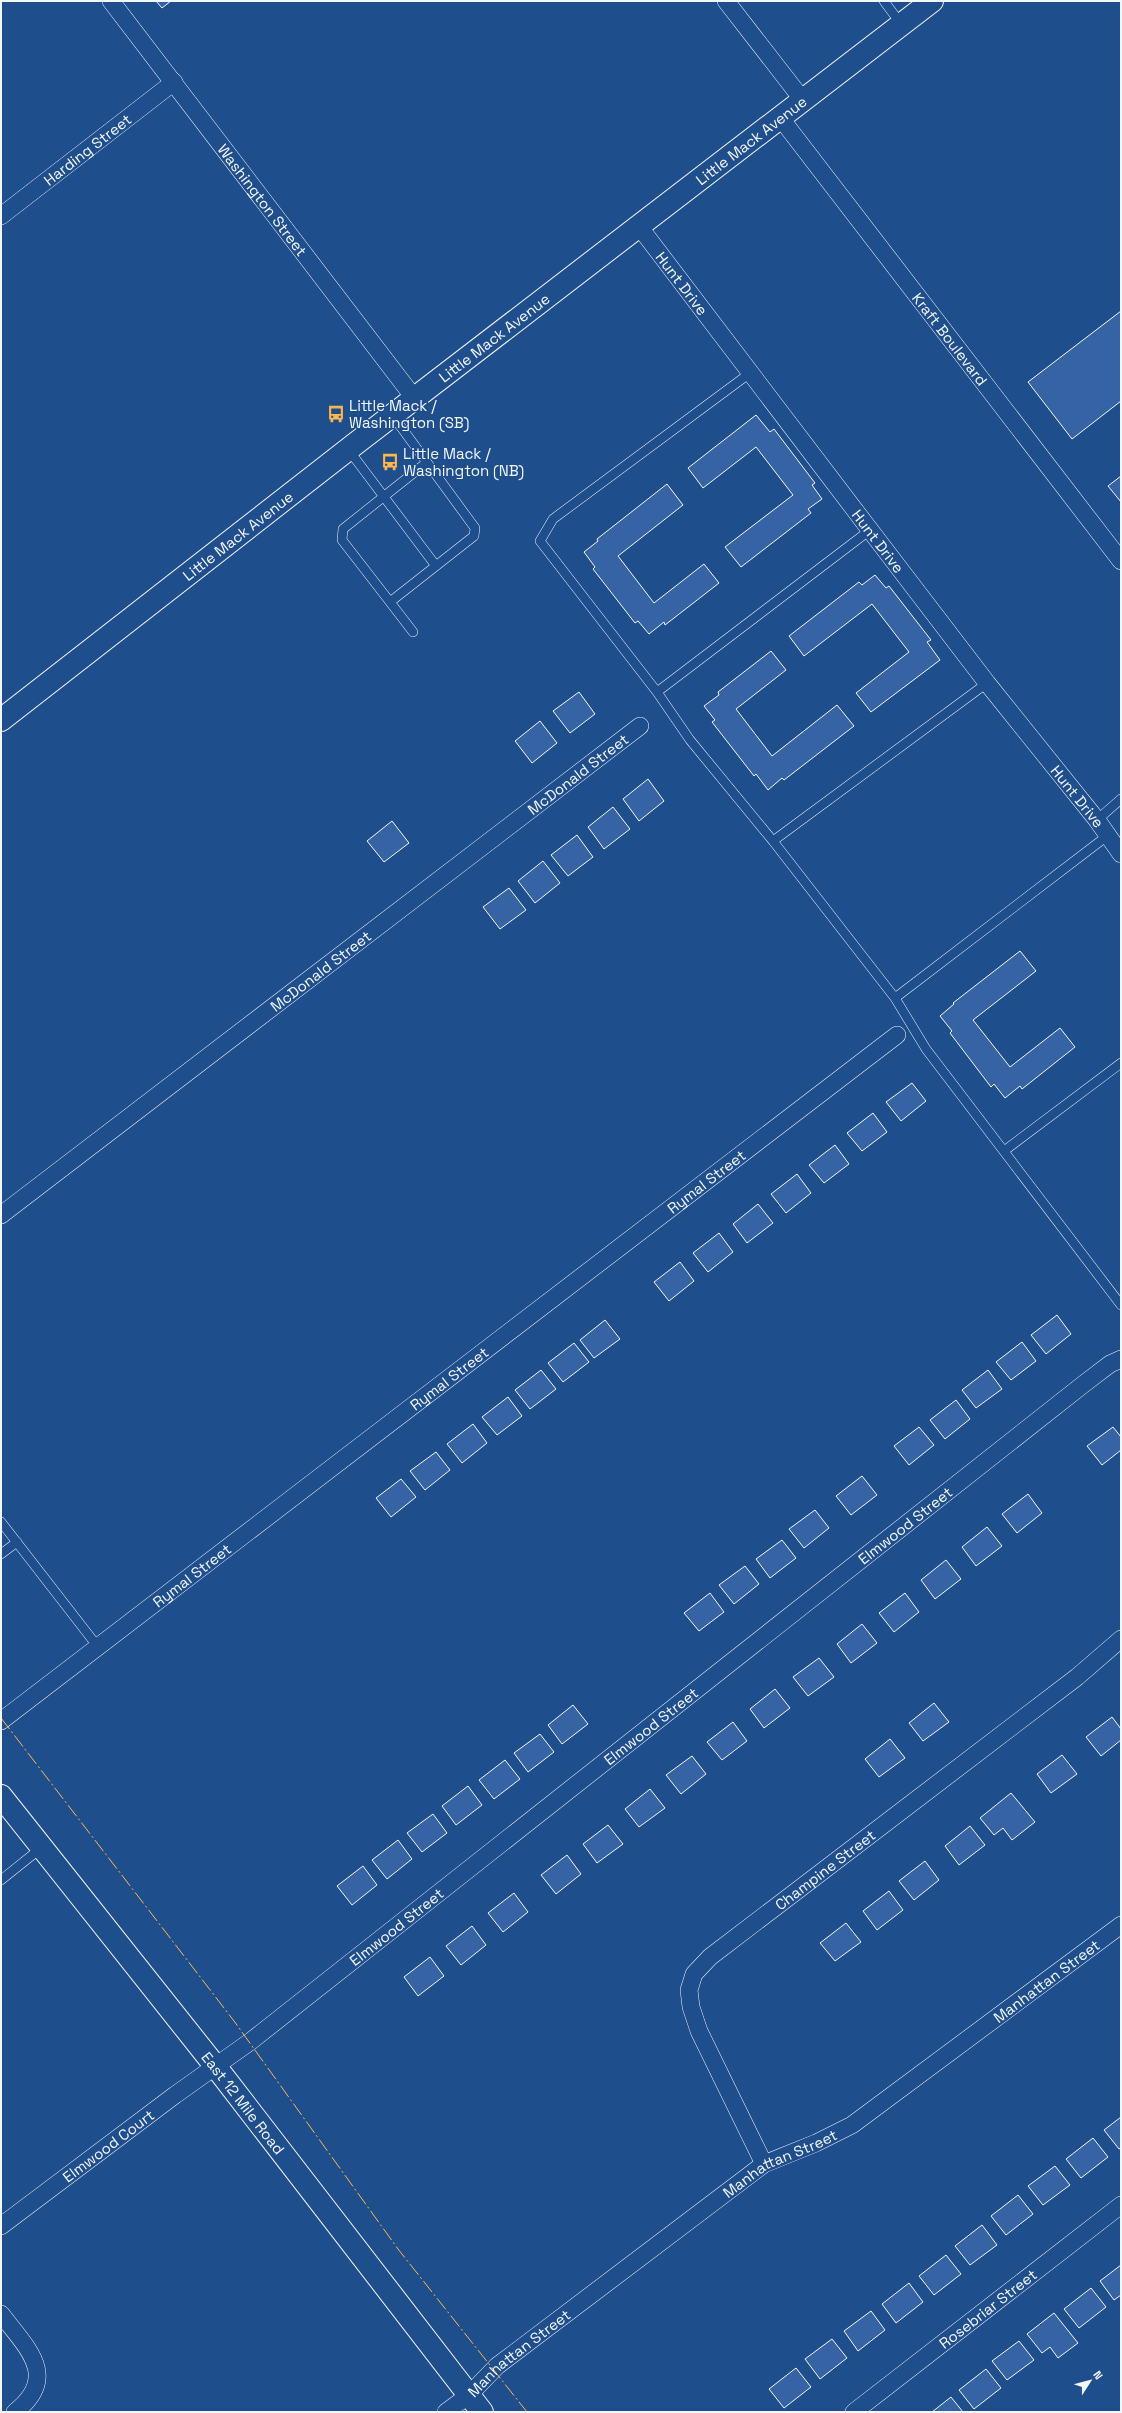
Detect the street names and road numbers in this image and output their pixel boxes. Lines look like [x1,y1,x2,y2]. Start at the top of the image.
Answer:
street label: Little Mack Avenue [691,91,810,189]
street label: Harding Street [40,109,135,189]
street label: Washington Street [214,140,312,260]
street label: Hunt Drive [652,248,712,319]
street label: Little Mack Avenue [434,289,553,386]
street label: Kraft Boulevard [909,289,992,389]
street label: Little Mack Avenue [178,486,297,585]
street label: Hunt Drive [848,505,909,577]
street label: McDonald Street [523,729,632,818]
street label: Hunt Drive [1047,761,1109,831]
street label: McDonald Street [266,926,375,1015]
street label: Rymal Street [663,1145,749,1217]
street label: Rymal Street [406,1342,492,1414]
street label: Elmwood Street [854,1482,956,1568]
street label: Rymal Street [149,1539,235,1611]
street label: Elmwood Street [600,1683,702,1769]
street label: Champine Street [771,1825,879,1914]
street label: Elmwood Street [345,1883,447,1969]
street label: Manhattan Street [989,1935,1103,2026]
street label: East 12 Mile Road [198,2048,289,2158]
street label: Elmwood Court [59,2105,158,2186]
street label: Manhattan Street [719,2125,840,2202]
street label: Rosebriar Street [935,2265,1040,2352]
street label: Manhattan Street [463,2305,574,2401]

